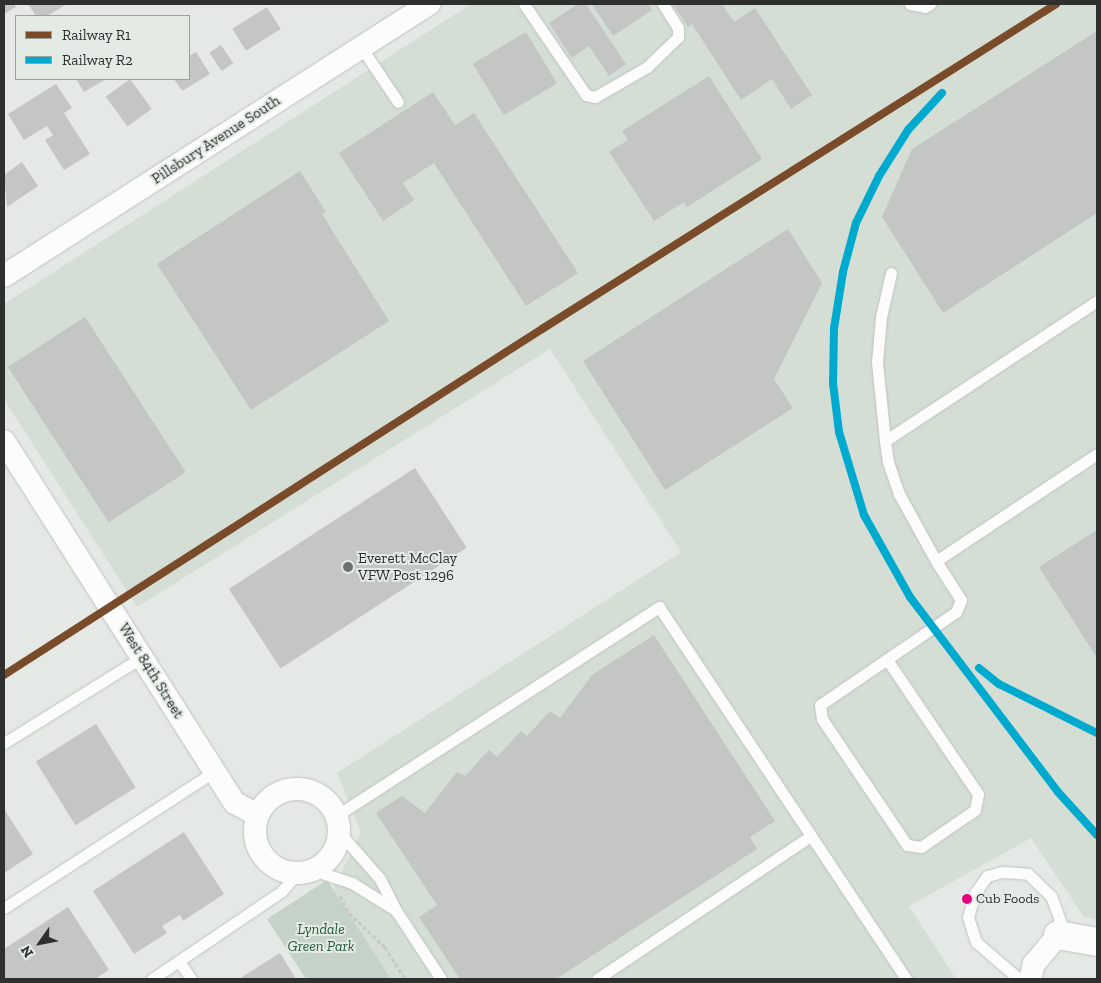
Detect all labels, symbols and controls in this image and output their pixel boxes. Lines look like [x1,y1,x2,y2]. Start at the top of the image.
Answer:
legend [15,15,190,80]
text: Railway R1 [62,26,131,44]
text: Railway R2 [62,51,133,69]
street label: Pillsbury Avenue South [148,92,284,188]
place label: Everett McClay VFW Post 1296 [358,549,457,584]
marker: Everett McClay VFW Post 1296 [342,561,354,573]
street label: West 84th Street [114,620,188,722]
place label: Cub Foods [976,891,1039,907]
marker: Cub Foods [962,894,972,904]
north arrow [15,918,65,968]
park label: Lyndale Green Park [287,920,355,955]
text: N [17,942,37,961]

